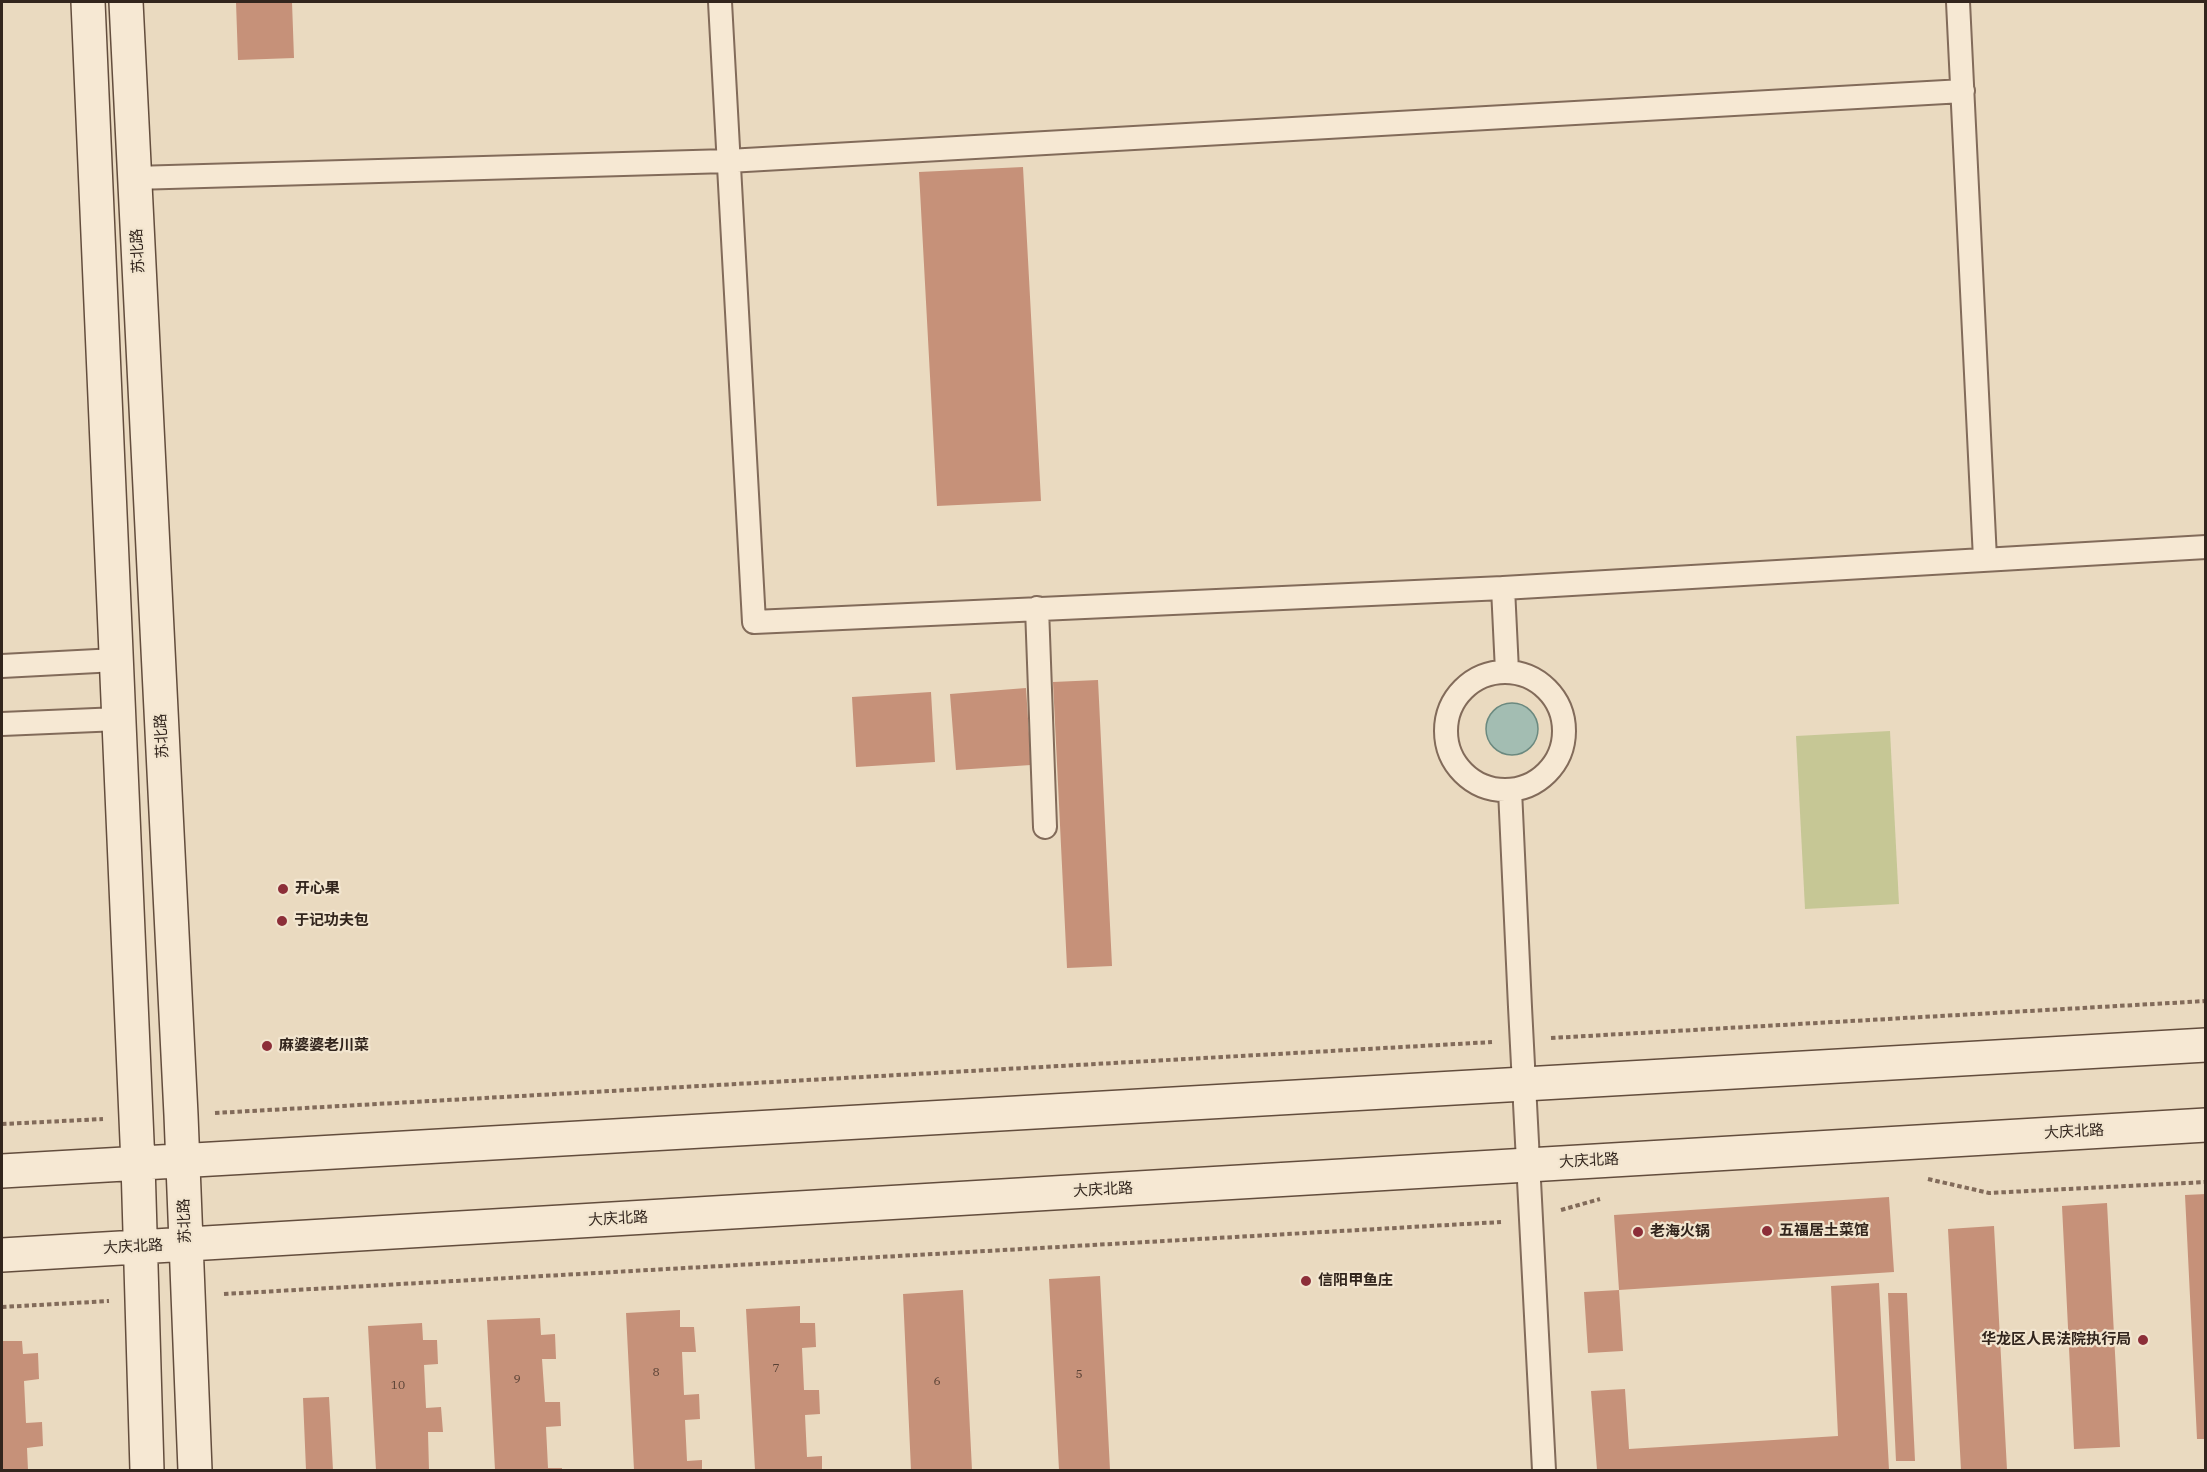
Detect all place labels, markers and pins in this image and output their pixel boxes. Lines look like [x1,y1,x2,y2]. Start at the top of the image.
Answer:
place label: 开心果 [295,880,340,898]
marker: 开心果 [276,882,290,896]
place label: 于记功夫包 [294,912,369,930]
marker: 于记功夫包 [275,914,289,928]
place label: 麻婆婆老川菜 [279,1037,369,1055]
marker: 麻婆婆老川菜 [260,1039,274,1053]
place label: 五福居土菜馆 [1779,1222,1869,1240]
place label: 老海火锅 [1650,1223,1710,1241]
marker: 五福居土菜馆 [1760,1224,1774,1238]
marker: 老海火锅 [1631,1225,1645,1239]
place label: 信阳甲鱼庄 [1318,1272,1393,1290]
marker: 信阳甲鱼庄 [1299,1274,1313,1288]
place label: 华龙区人民法院执行局 [1981,1331,2131,1349]
marker: 华龙区人民法院执行局 [2136,1333,2150,1347]

